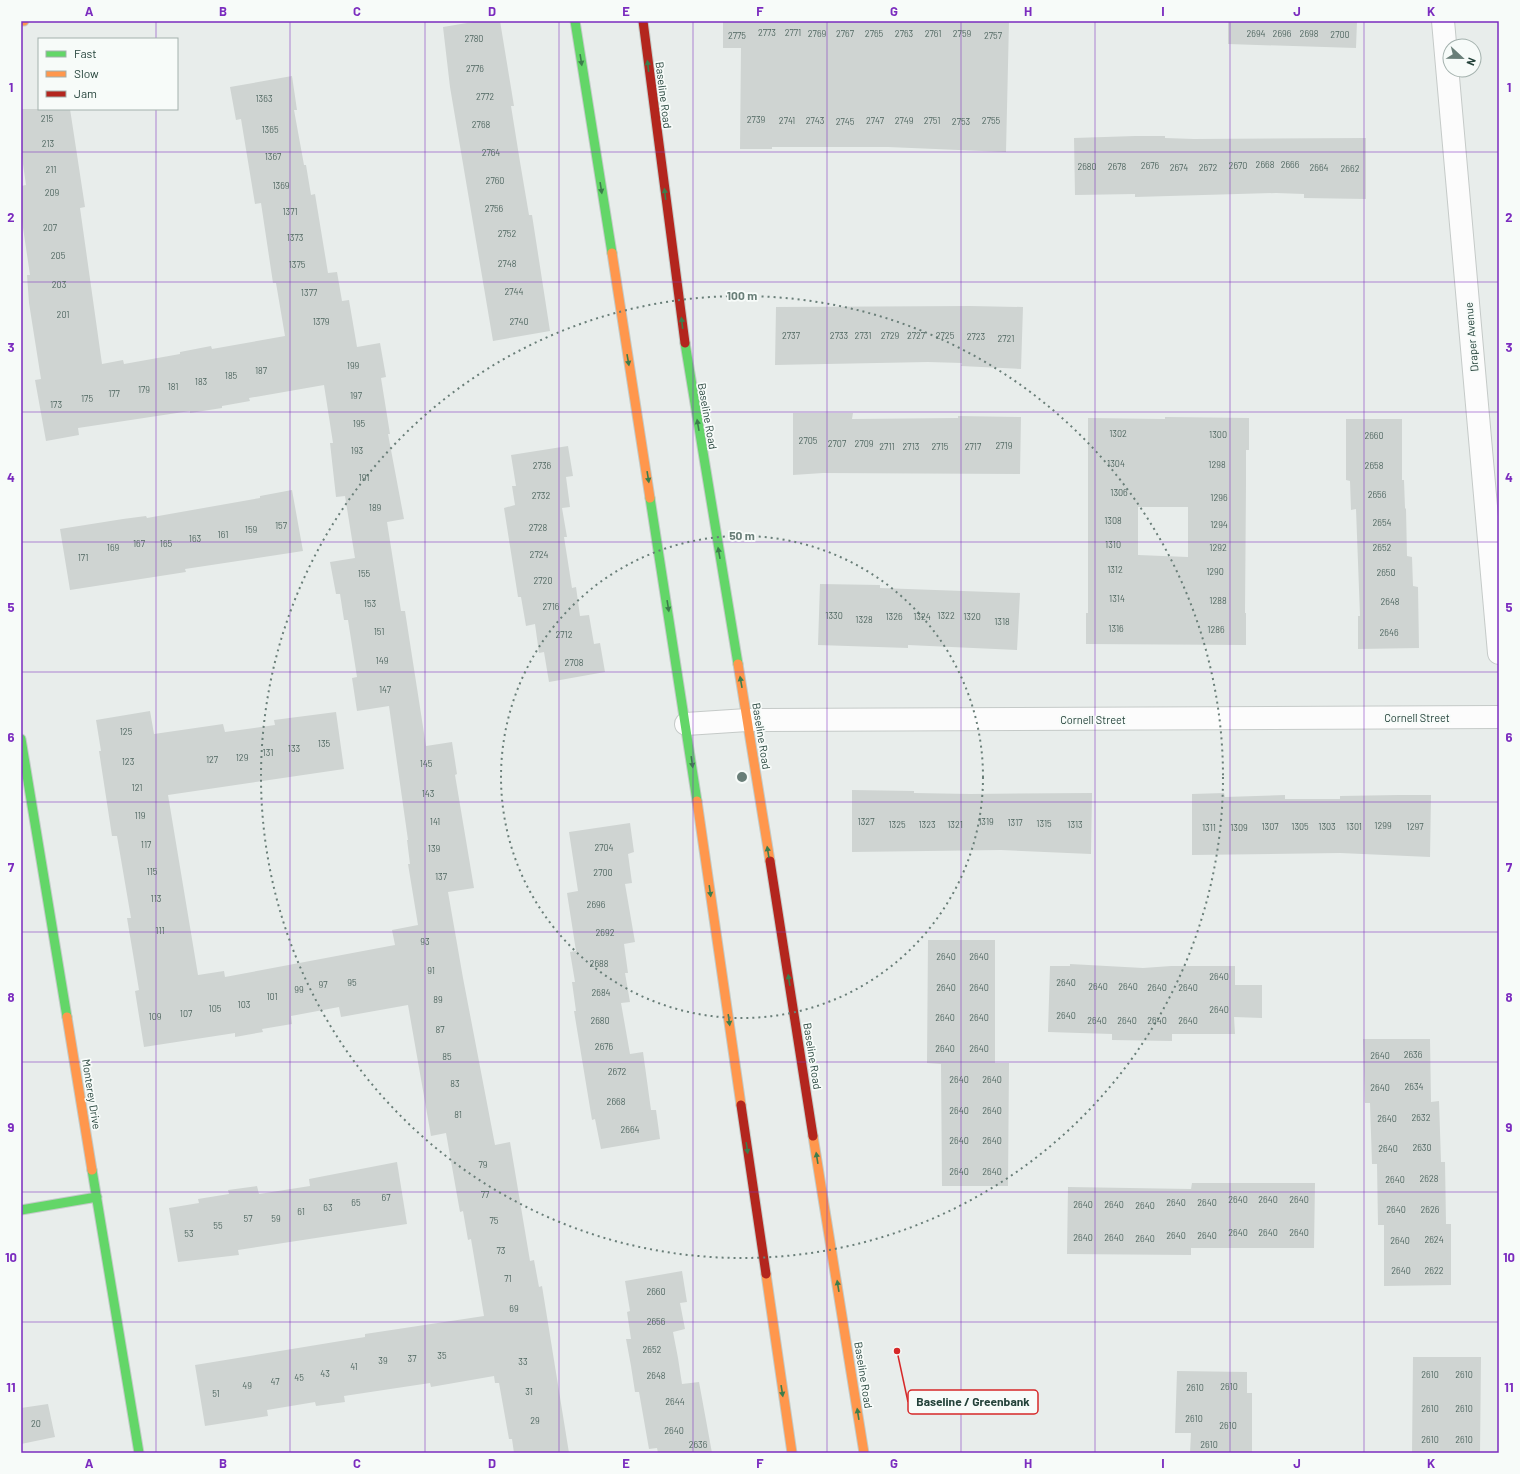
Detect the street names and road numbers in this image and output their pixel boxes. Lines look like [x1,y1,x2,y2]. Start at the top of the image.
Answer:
street label: Baseline Road [653,61,675,129]
street label: Draper Avenue [1461,302,1481,372]
street label: Baseline Road [696,382,720,450]
street label: Baseline Road [750,702,774,770]
street label: Cornell Street [1384,711,1450,724]
street label: Cornell Street [1060,713,1126,726]
street label: Baseline Road [801,1022,825,1090]
street label: Monterey Drive [80,1058,104,1130]
street label: Baseline Road [852,1341,876,1409]

